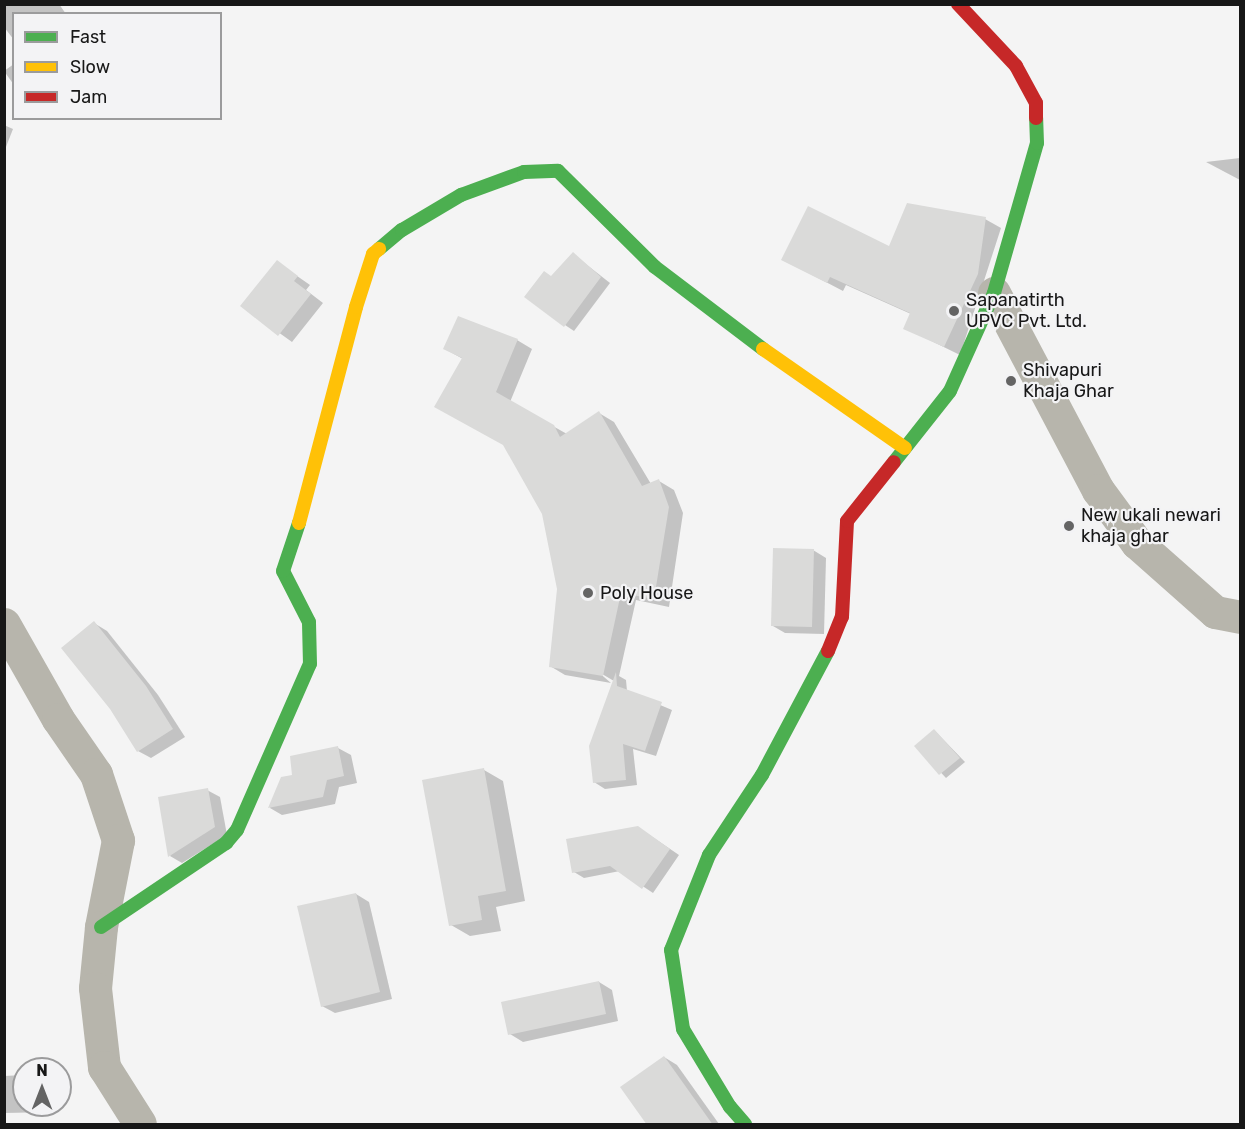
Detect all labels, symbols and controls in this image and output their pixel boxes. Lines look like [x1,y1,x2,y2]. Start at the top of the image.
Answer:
legend [12,12,222,120]
text: Fast [70,26,106,48]
text: Slow [70,56,110,78]
text: Jam [70,86,107,108]
place label: Sapanatirth UPVC Pvt. Ltd. [966,290,1087,332]
marker: Sapanatirth UPVC Pvt. Ltd. [947,304,961,318]
place label: Shivapuri Khaja Ghar [1023,360,1114,403]
marker: Shivapuri Khaja Ghar [1004,374,1018,388]
place label: New ukali newari khaja ghar [1081,505,1221,548]
marker: New ukali newari khaja ghar [1062,519,1076,533]
place label: Poly House [600,582,694,604]
marker: Poly House [581,586,595,600]
north arrow [12,1057,72,1117]
text: N [36,1061,48,1080]

